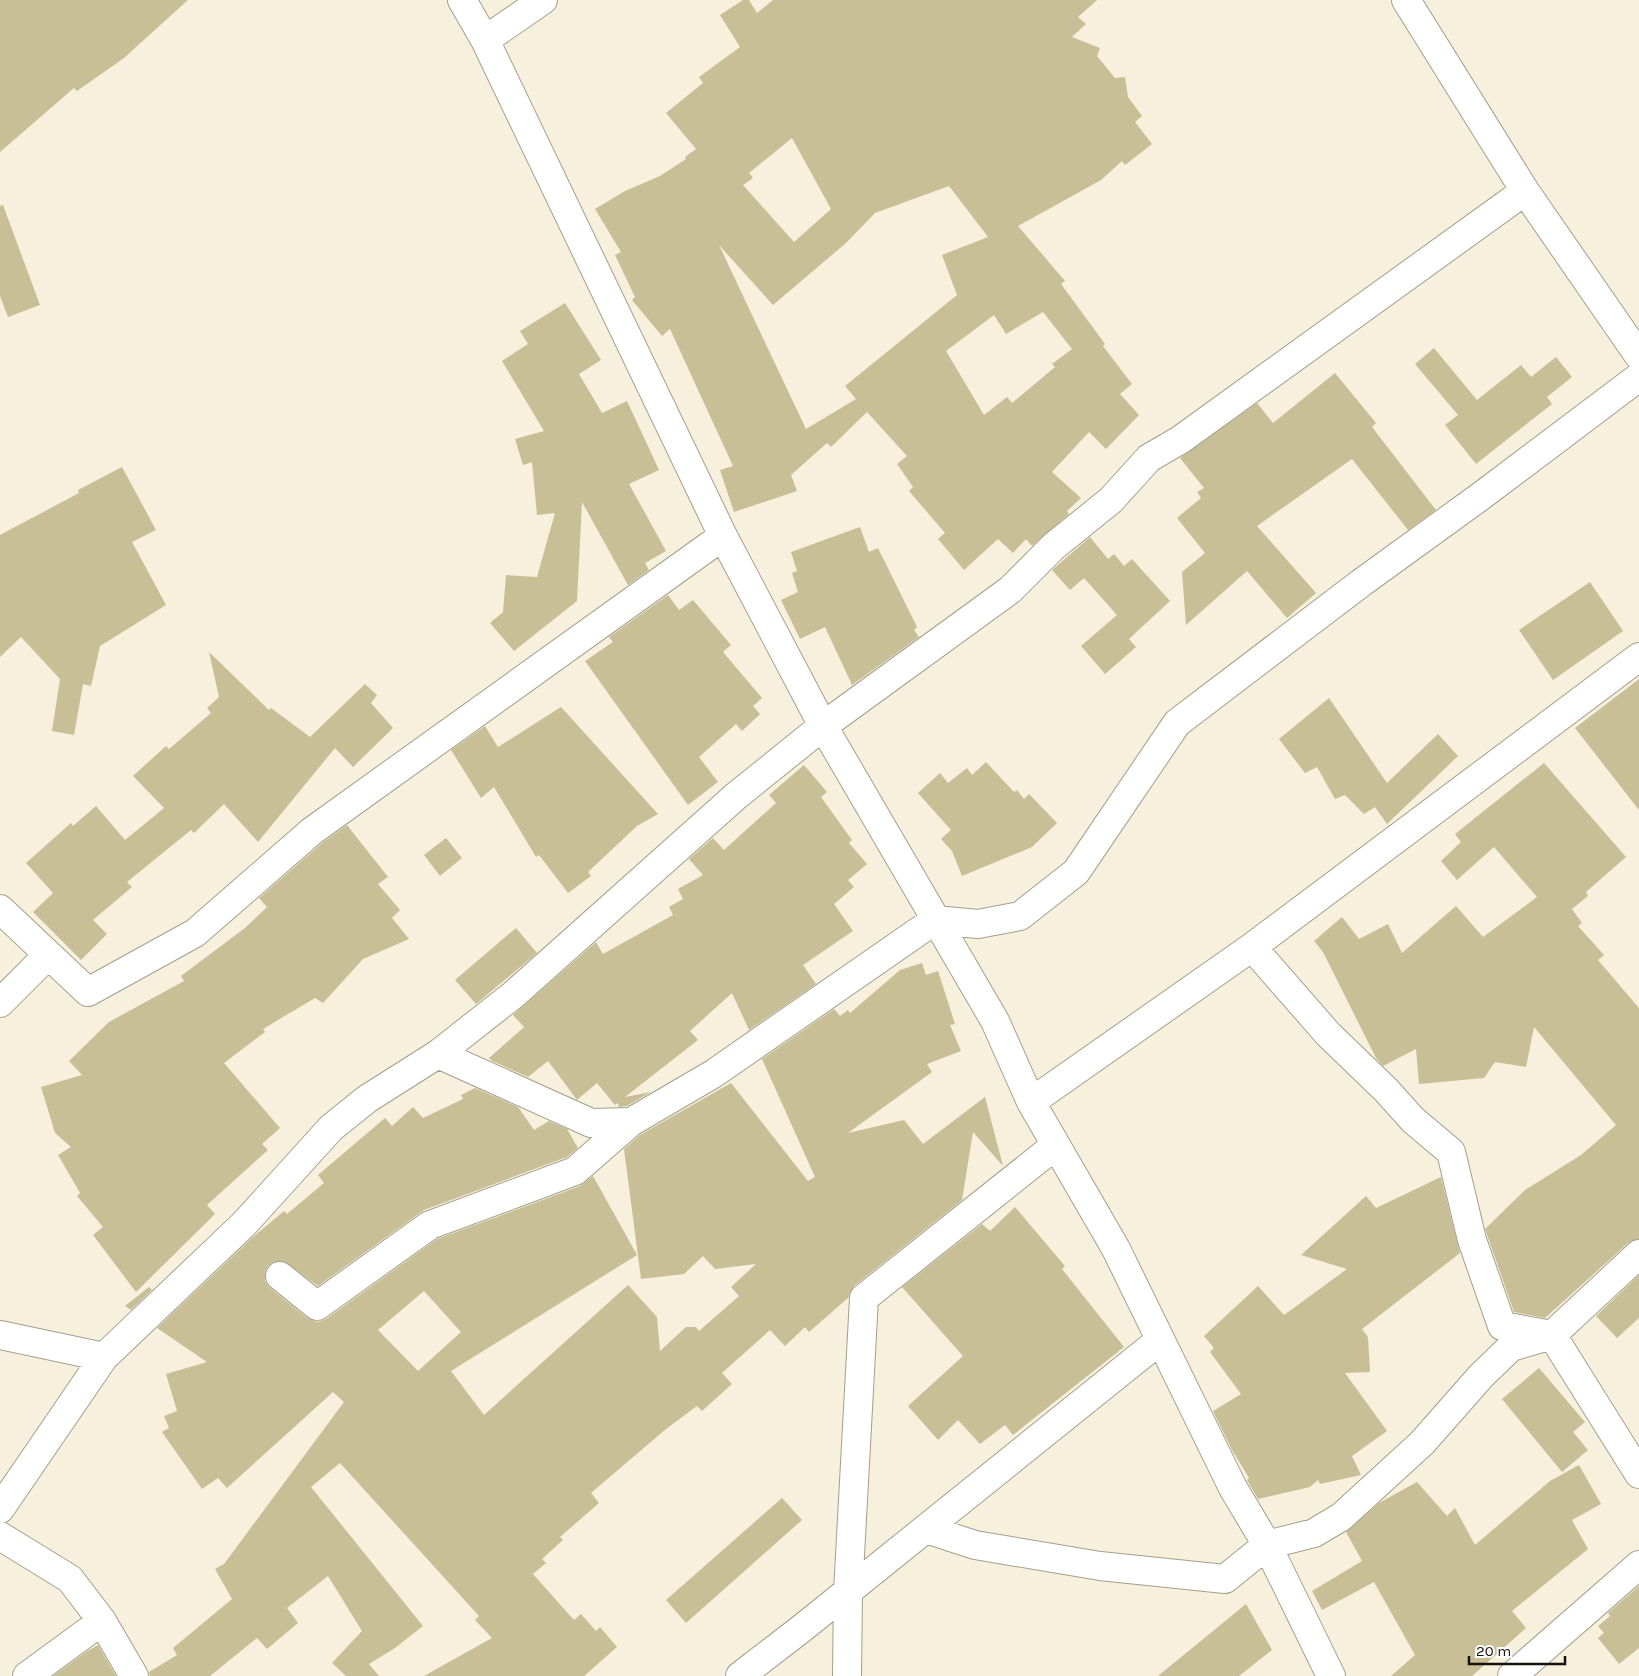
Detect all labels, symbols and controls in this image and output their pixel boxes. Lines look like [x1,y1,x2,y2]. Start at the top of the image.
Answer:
scale bar [1469,1634,1565,1666]
text: 20 m [1476,1642,1511,1660]

